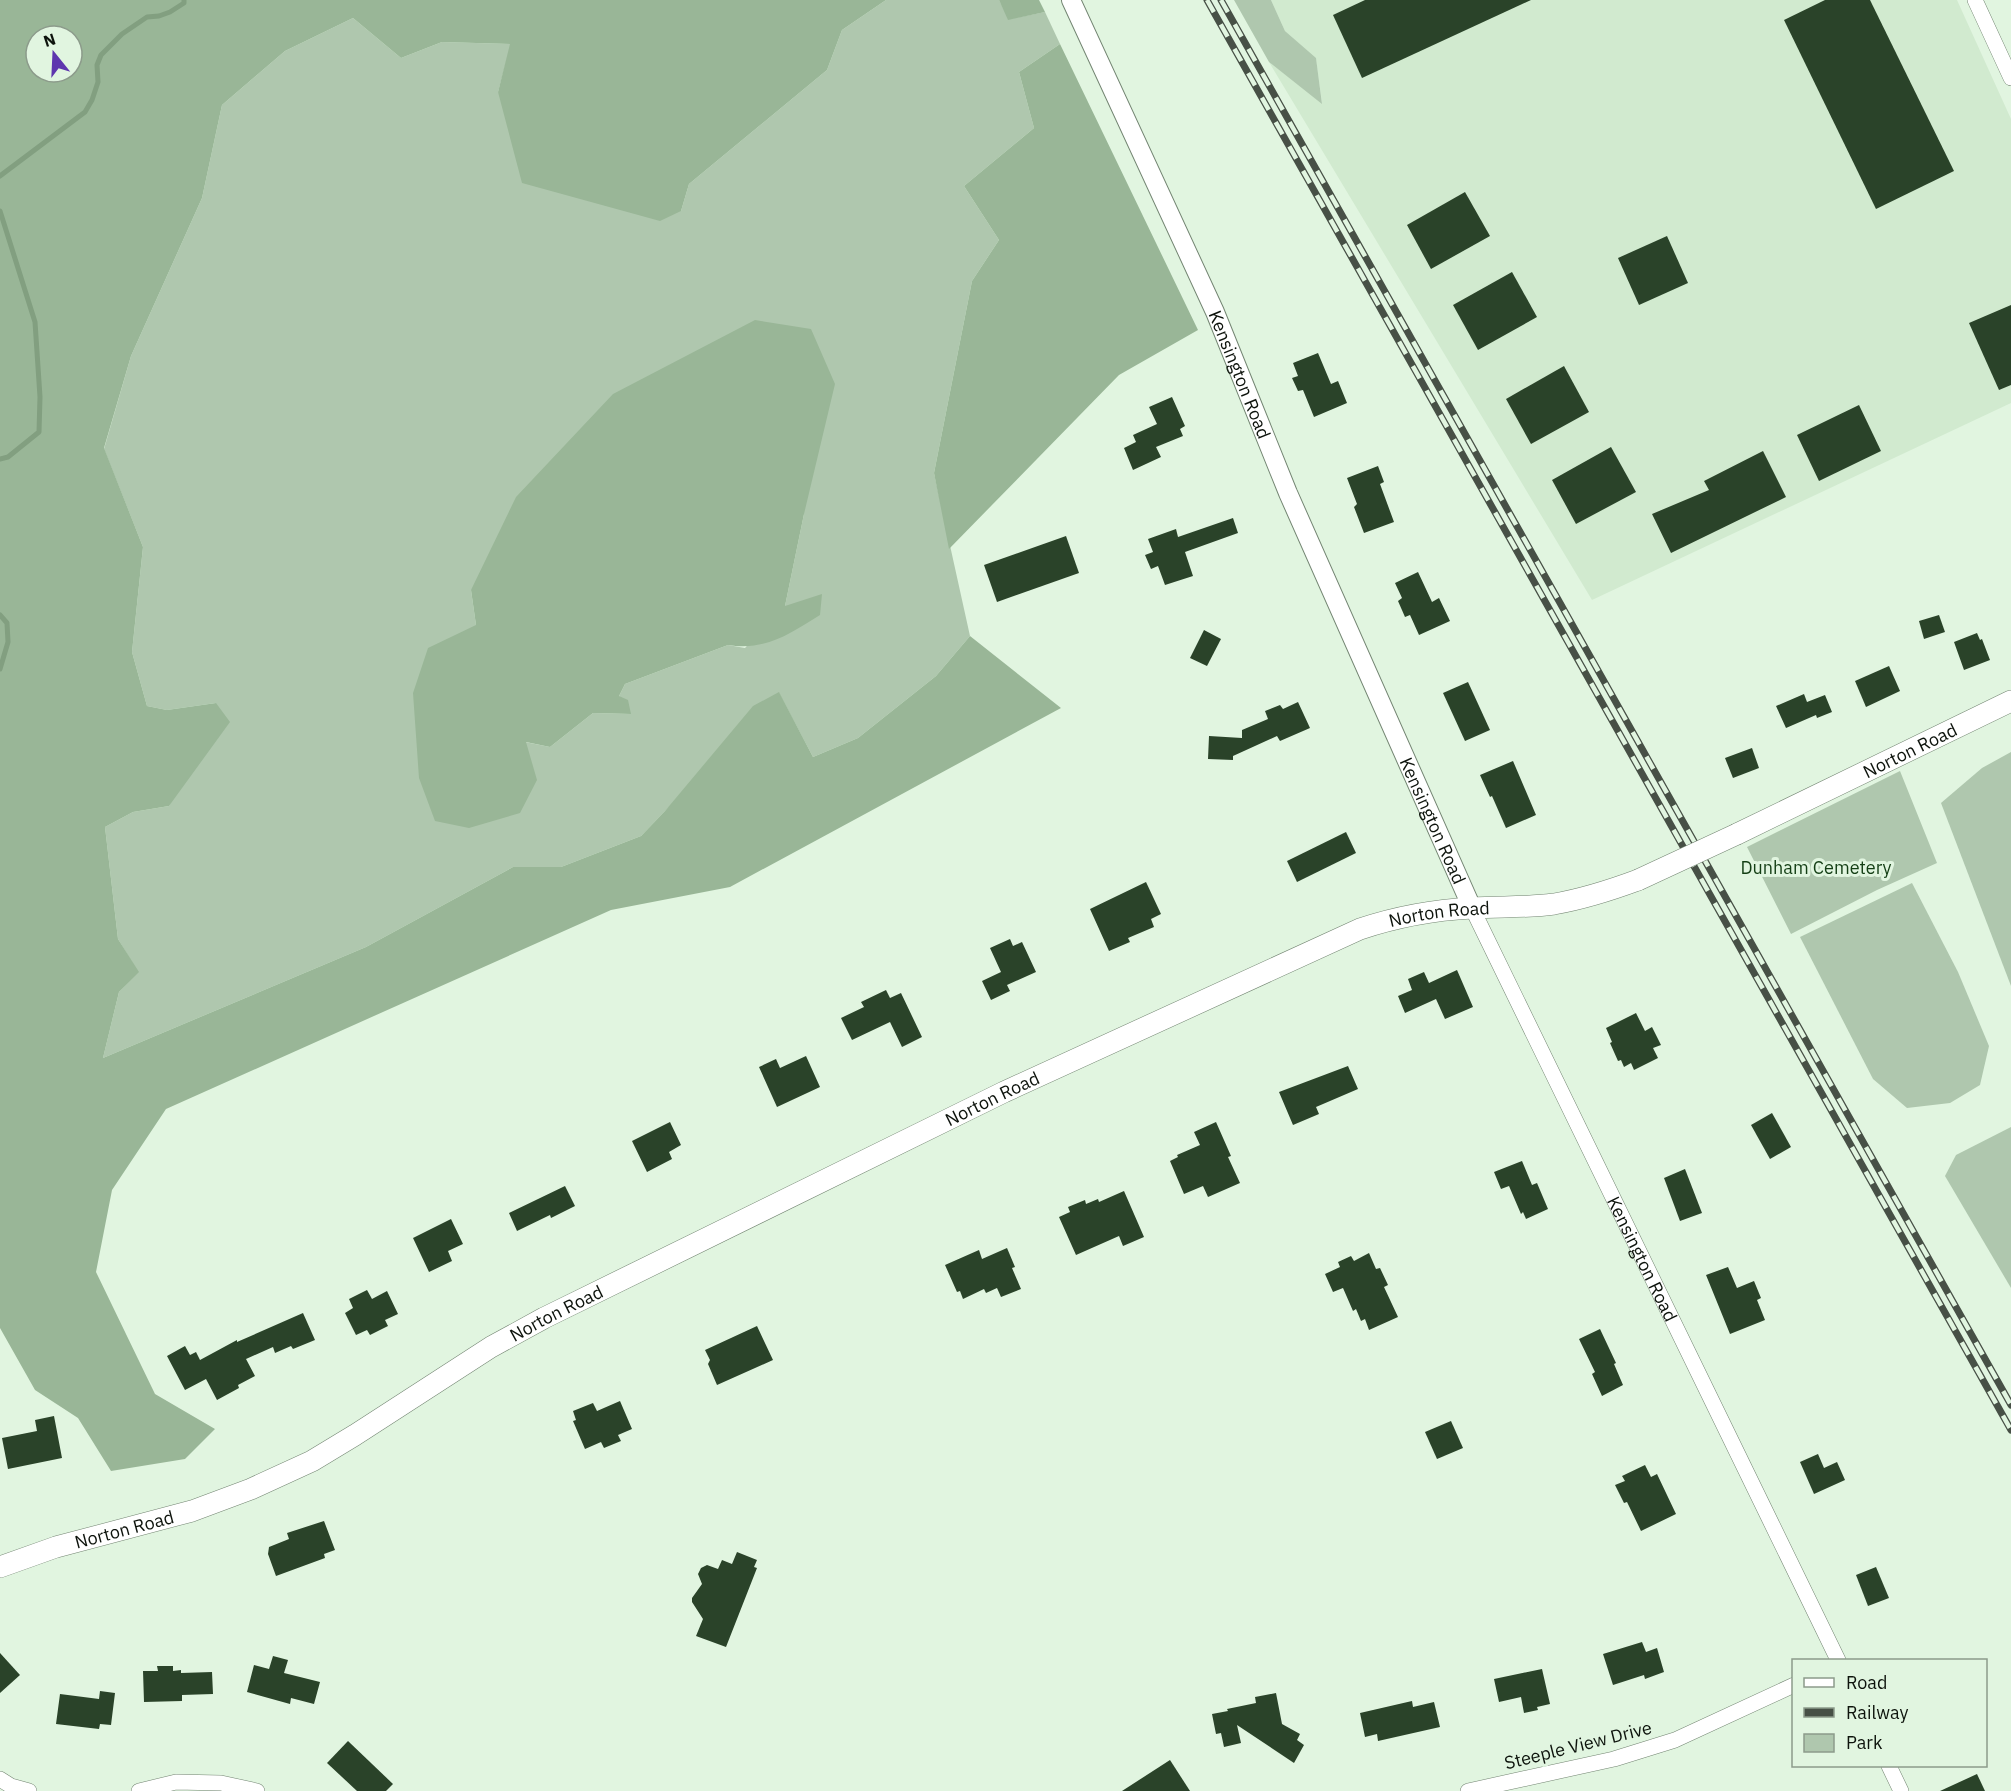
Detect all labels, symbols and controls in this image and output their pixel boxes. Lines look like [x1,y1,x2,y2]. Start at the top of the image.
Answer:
north arrow [24,24,84,84]
text: N [41,28,58,51]
street label: Kensington Road [1204,307,1276,442]
street label: Norton Road [1859,718,1961,783]
street label: Kensington Road [1395,753,1471,887]
park label: Dunham Cemetery [1741,856,1891,879]
street label: Norton Road [1386,896,1490,932]
street label: Norton Road [941,1066,1043,1131]
street label: Kensington Road [1602,1192,1683,1325]
street label: Norton Road [505,1279,607,1346]
street label: Norton Road [72,1505,176,1553]
legend [1792,1659,1987,1767]
text: Road [1846,1671,1887,1694]
text: Railway [1846,1701,1908,1724]
street label: Steeple View Drive [1502,1716,1654,1774]
text: Park [1846,1731,1883,1754]

